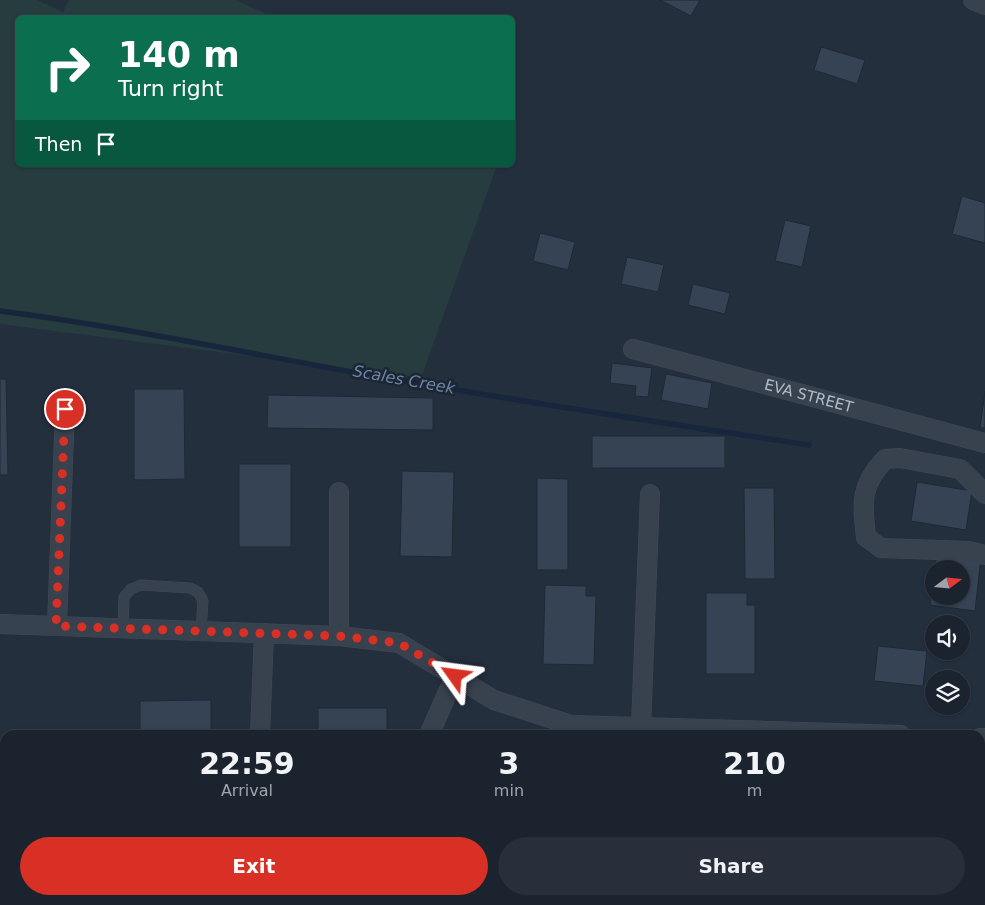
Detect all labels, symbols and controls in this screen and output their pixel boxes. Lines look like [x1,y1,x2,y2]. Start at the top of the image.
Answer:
icon: right [35,35,100,100]
text: 140 m [118,35,240,75]
text: Turn right [118,76,223,101]
icon: arrive [92,130,120,158]
text: Then [35,133,82,155]
water label: Scales Creek [351,361,457,398]
street label: EVA STREET [762,376,856,417]
pin [44,388,86,430]
icon: arrive [51,395,79,423]
north arrow [925,560,970,605]
map controls [925,560,970,715]
button: sound [925,615,970,660]
position arrow [428,649,480,701]
button: layers [925,670,970,715]
text: 22:59 [199,746,295,781]
text: 3 [498,746,519,781]
text: 210 [723,746,786,781]
text: Arrival [221,781,273,800]
text: min [494,781,524,800]
text: m [747,781,762,800]
button: Exit [20,837,488,895]
button: Share [498,837,965,895]

